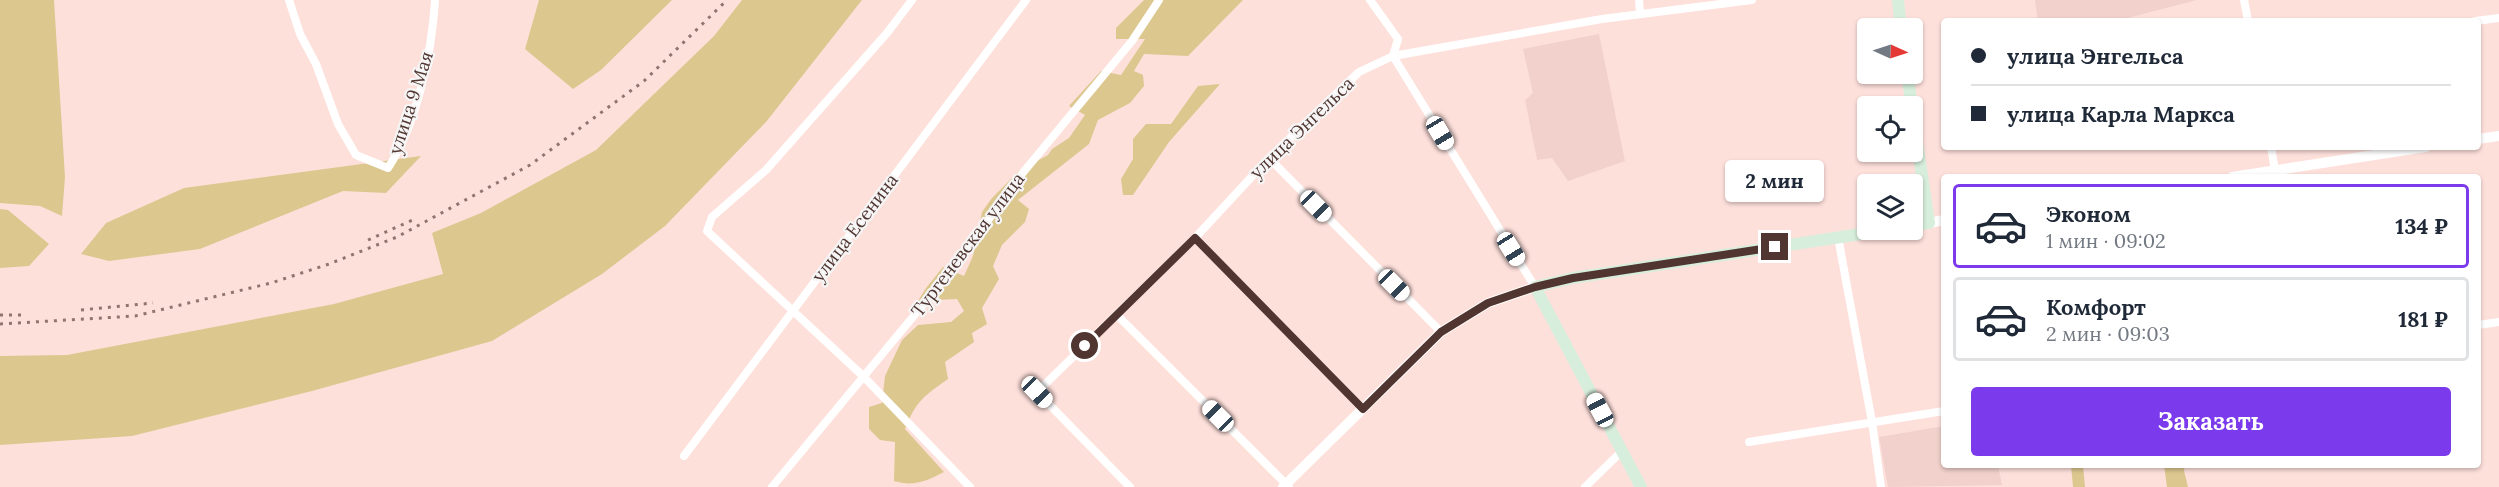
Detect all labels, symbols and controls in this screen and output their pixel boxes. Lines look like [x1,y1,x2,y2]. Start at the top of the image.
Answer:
north arrow [1857,18,1923,84]
map controls [1857,18,1923,240]
text: улица Энгельса [2007,42,2184,70]
street label: улица 9 Мая [383,48,438,157]
street label: улица Энгельса [1245,72,1359,183]
button: locate [1857,96,1923,162]
text: улица Карла Маркса [2007,100,2235,128]
car [1423,113,1457,153]
callout: 2 мин [1726,160,1824,202]
street label: Тургеневская улица [906,168,1029,321]
text: 2 мин [1745,168,1804,193]
street label: улица Есенина [806,169,903,286]
button: layers [1857,174,1923,240]
car [1297,187,1335,225]
icon: car [1974,199,2028,253]
text: Эконом [2046,200,2131,228]
text: 134 ₽ [2395,212,2448,240]
text: 1 мин · 09:02 [2046,228,2166,253]
car [1494,229,1528,269]
route end [1761,233,1788,260]
car [1375,266,1413,304]
icon: car [1974,292,2028,346]
text: Комфорт [2046,293,2146,321]
text: 181 ₽ [2398,305,2448,333]
text: 2 мин · 09:03 [2046,321,2170,346]
route start [1071,332,1098,359]
car [1018,373,1056,411]
button: Заказать [1971,387,2451,456]
car [1584,390,1616,430]
car [1199,397,1237,435]

